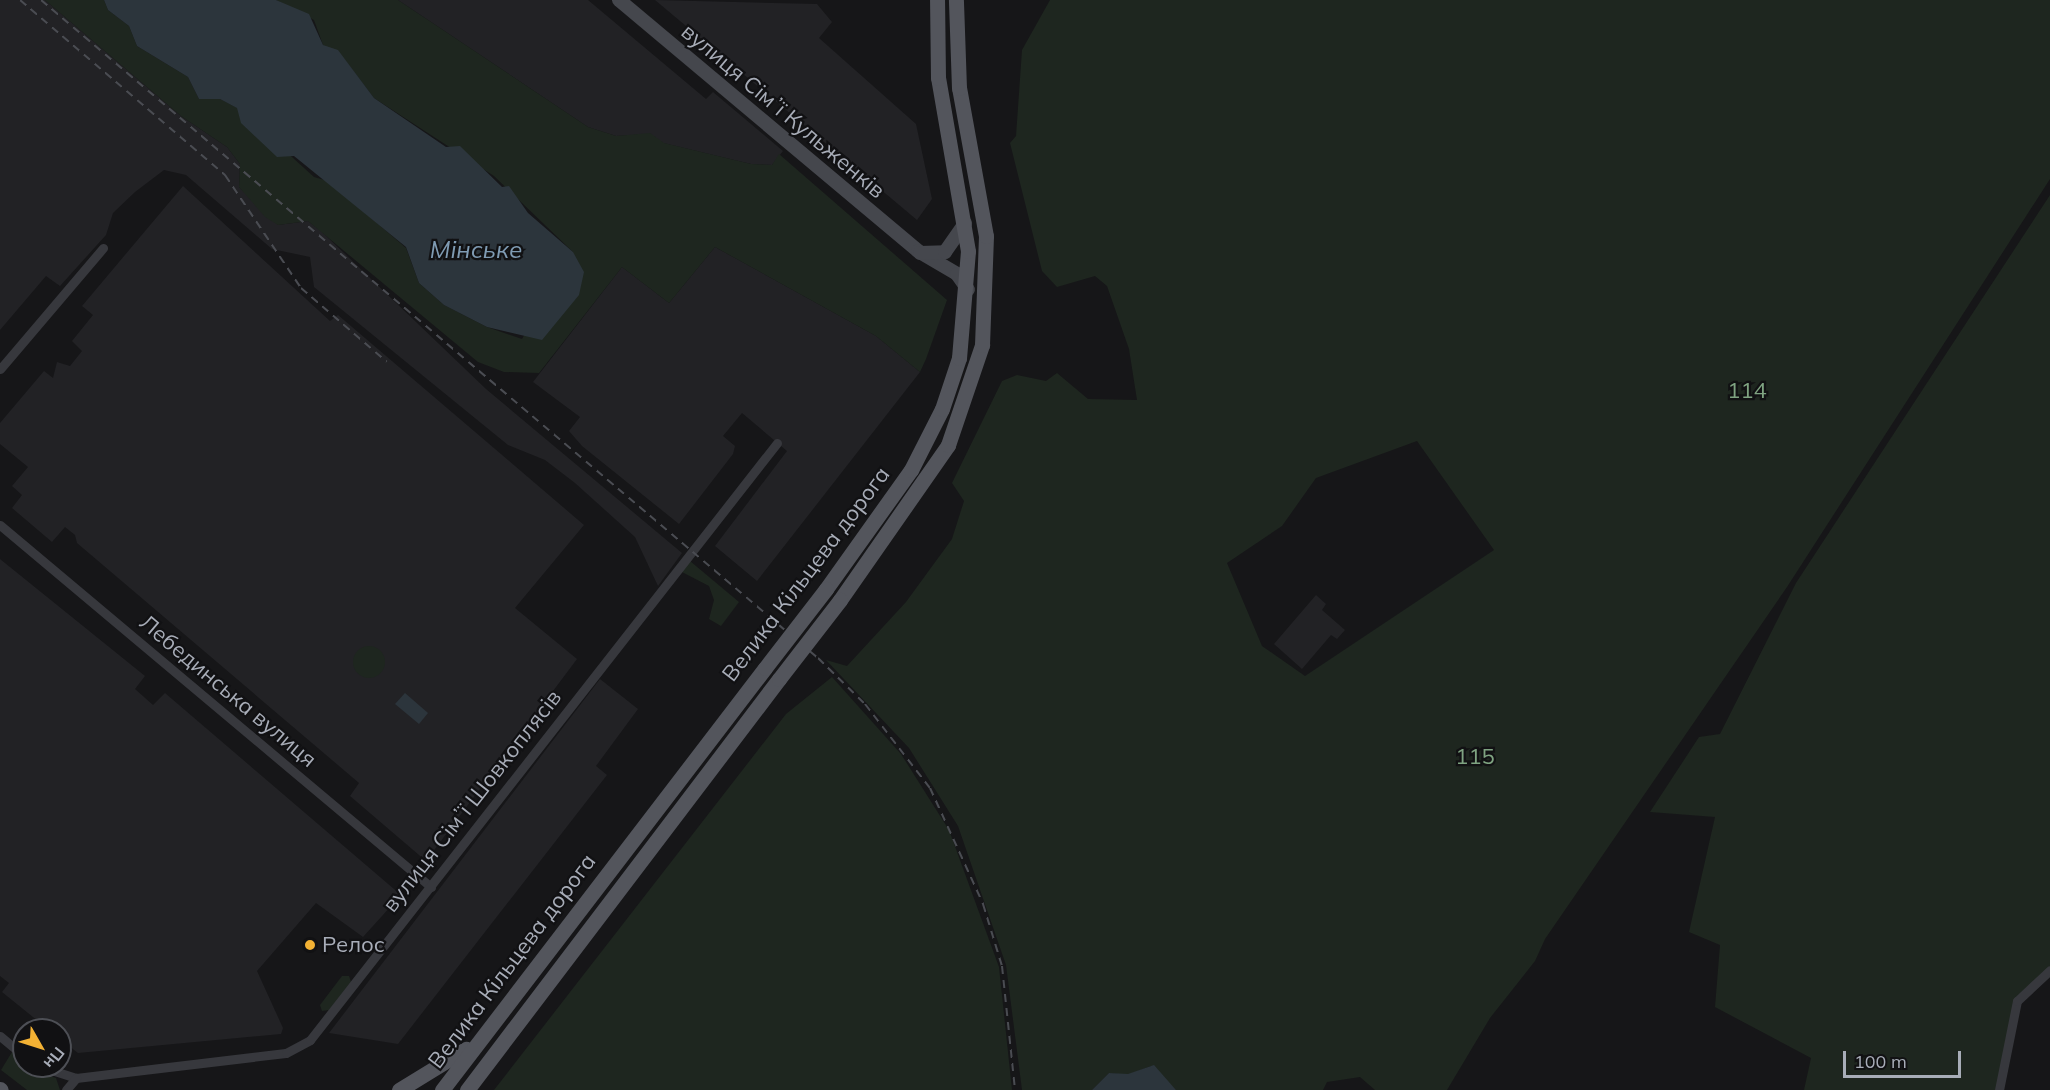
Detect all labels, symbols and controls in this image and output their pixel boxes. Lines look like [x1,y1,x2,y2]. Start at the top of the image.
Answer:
street label: вулиця Сімʼї Кульженків [676,18,890,204]
water label: Мінське [430,236,522,264]
park label: 114 [1727,378,1767,404]
street label: Велика Кільцева дорога [717,462,895,686]
street label: Лебединська вулиця [134,609,322,773]
street label: вулиця Сімʼї Шовкоплясів [377,685,567,917]
park label: 115 [1455,744,1495,770]
street label: Велика Кільцева дорога [423,849,601,1073]
place label: Релос [322,932,385,958]
marker: Релос [303,938,317,952]
north arrow [12,1018,72,1078]
scale bar [1846,1039,1964,1077]
text: Пн [40,1043,69,1073]
text: 100 m [1854,1050,1907,1073]

